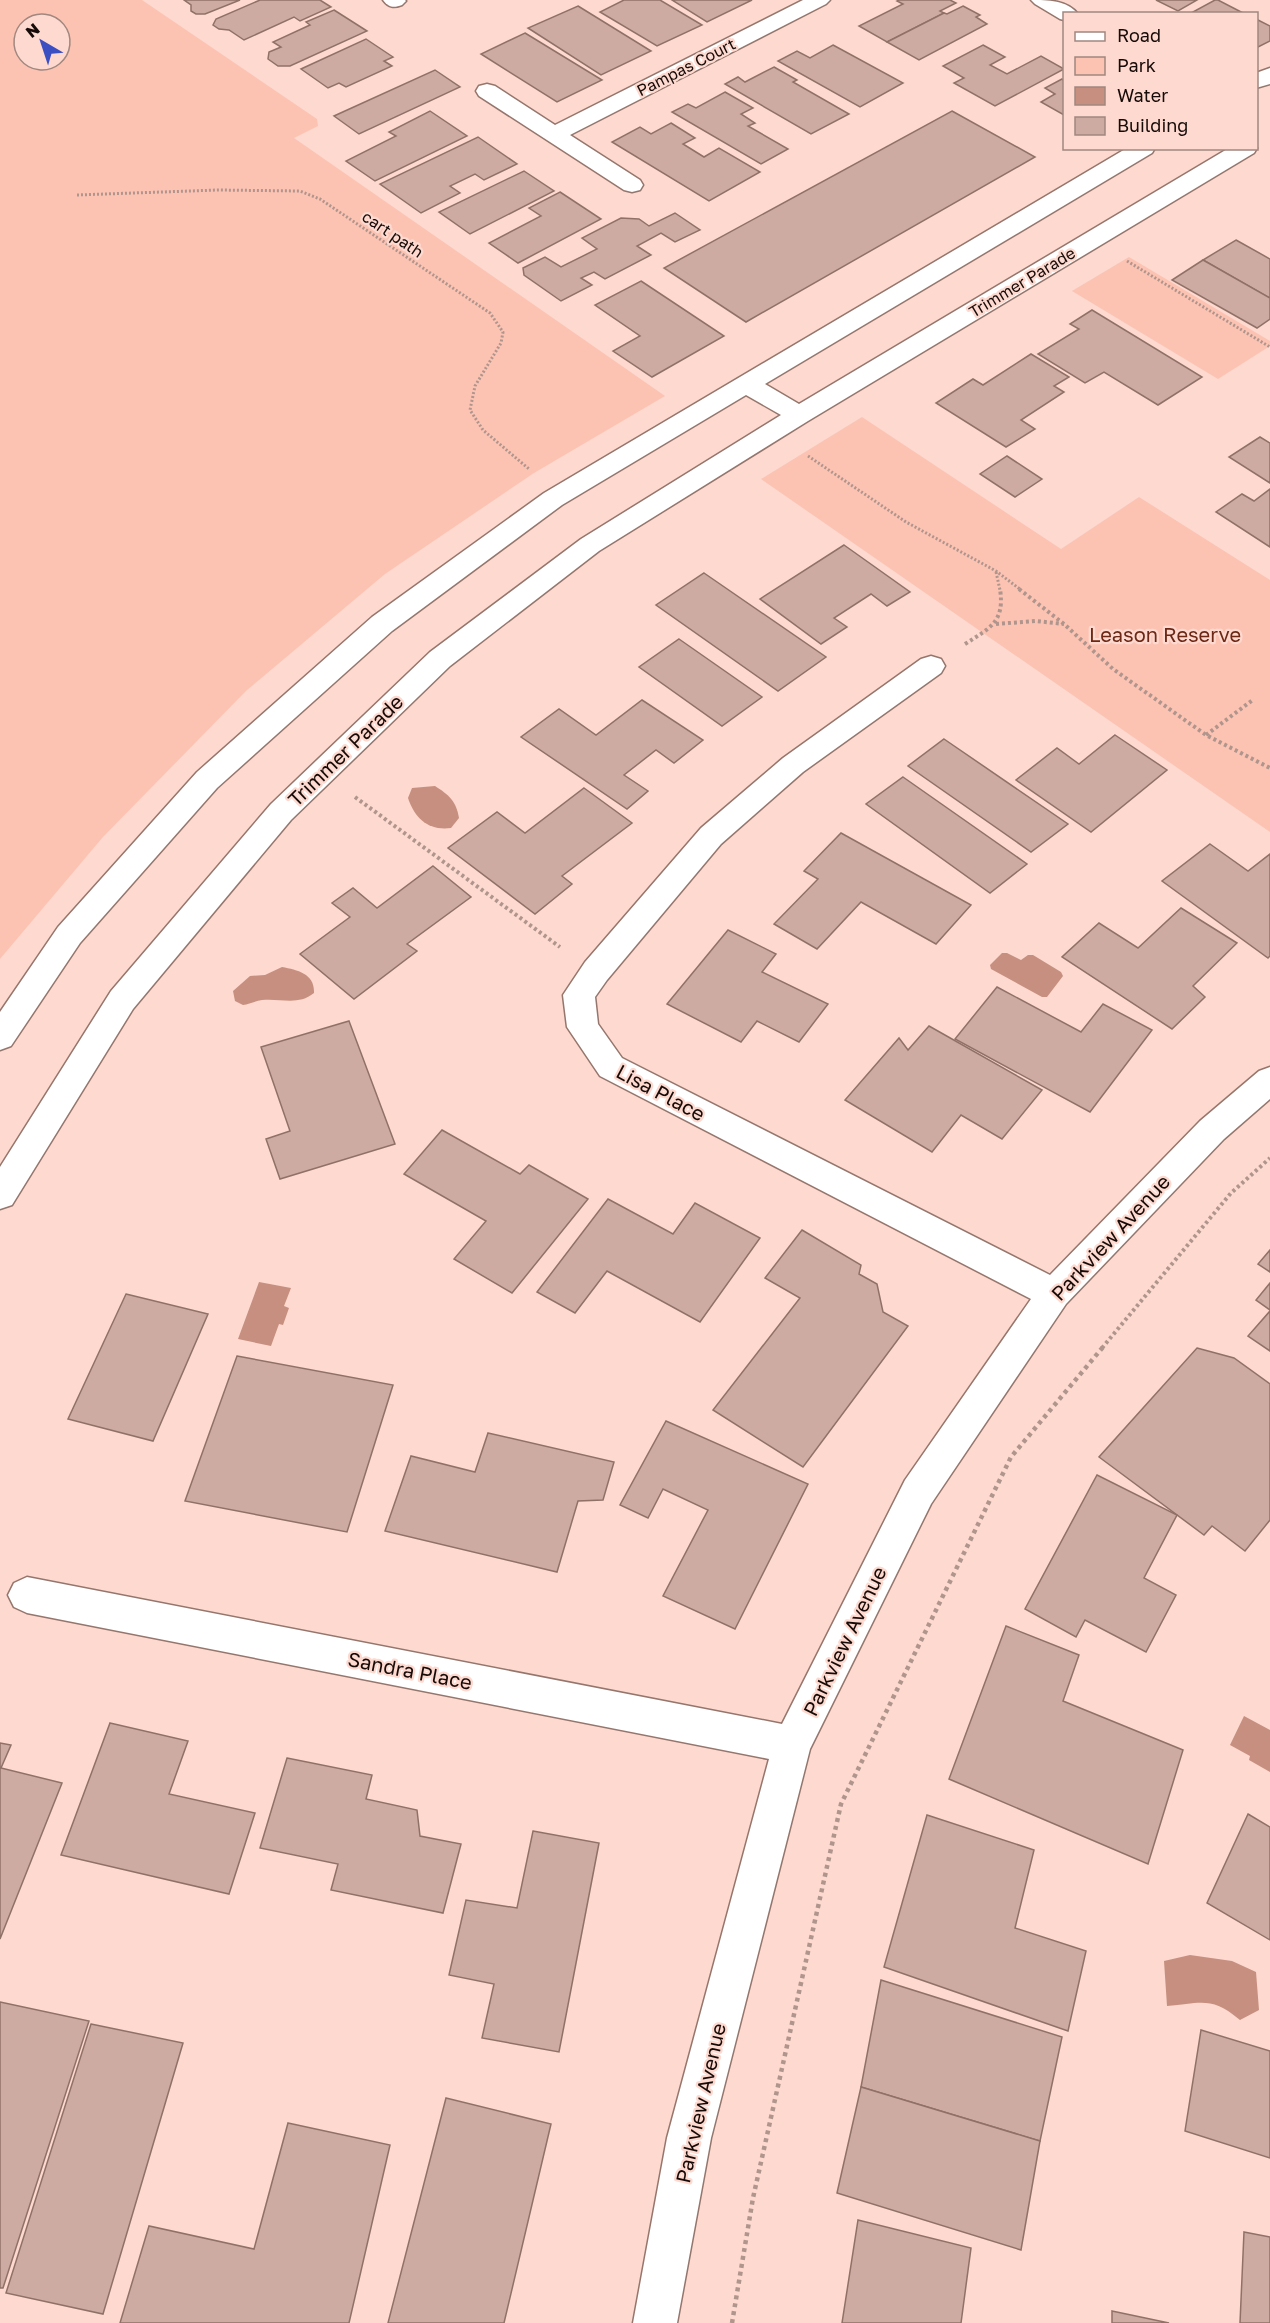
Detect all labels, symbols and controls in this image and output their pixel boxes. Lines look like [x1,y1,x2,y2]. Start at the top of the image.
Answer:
north arrow [12,12,72,72]
legend [1063,12,1258,150]
text: N [22,19,44,42]
text: Road [1117,24,1161,46]
street label: Pampas Court [633,34,739,100]
text: Park [1117,54,1156,76]
text: Water [1117,84,1168,106]
text: Building [1117,114,1188,136]
street label: cart path [359,206,427,262]
street label: Trimmer Parade [965,242,1079,322]
park label: Leason Reserve [1089,622,1241,646]
street label: Trimmer Parade [283,689,407,811]
street label: Lisa Place [613,1059,709,1125]
street label: Parkview Avenue [1046,1169,1174,1305]
street label: Parkview Avenue [797,1562,891,1720]
street label: Sandra Place [346,1646,474,1694]
street label: Parkview Avenue [670,2021,730,2185]

